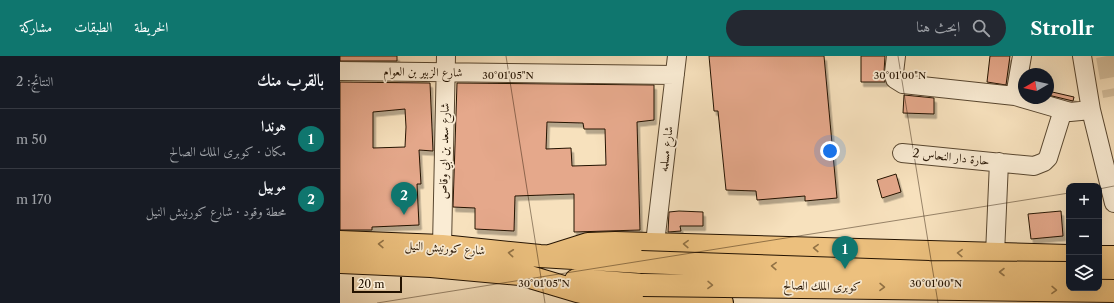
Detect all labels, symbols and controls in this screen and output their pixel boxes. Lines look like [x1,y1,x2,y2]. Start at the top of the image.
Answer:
search box [726,10,1006,46]
text: ابحث هنا [916,17,960,36]
icon: search [970,17,992,39]
text: Strollr [1030,17,1094,40]
text: مشاركة [20,18,52,36]
text: الطبقات [74,18,112,36]
text: الخريطة [134,18,168,36]
street label: شارع الزبير بن العوام [383,63,463,84]
north arrow [1018,68,1054,104]
text: 30°01'05"N [482,69,534,82]
text: 30°01'00"N [874,69,926,82]
text: بالقرب منك [257,70,324,90]
text: النتائج: 2 [16,73,53,89]
street label: شارع سعد بن ابي وقاص [435,102,456,199]
text: هوندا [261,116,286,135]
street label: شارع مسلمه [655,125,680,173]
text: 50 m [16,131,47,147]
text: 1 [308,131,314,147]
your location [820,141,840,161]
text: مكان · كوبرى الملك الصالح [169,143,286,159]
street label: حارة دار النحاس 2 [912,145,990,169]
text: موبيل [258,176,286,195]
pin: 2 [391,182,417,215]
map controls [1066,183,1102,291]
button: + [1066,183,1102,219]
text: 170 m [16,191,52,207]
text: 2 [307,191,315,207]
text: محطة وقود · شارع كورنيش النيل [146,203,286,219]
button: − [1066,219,1102,255]
pin: 1 [832,236,858,269]
street label: شارع كورنيش النيل [404,237,486,262]
one-way arrow [378,240,384,248]
one-way arrow [683,240,689,248]
one-way arrow [813,244,819,253]
one-way arrow [508,249,514,258]
one-way arrow [957,249,963,257]
button: layers [1066,255,1102,291]
one-way arrow [771,262,777,271]
one-way arrow [999,268,1005,276]
scale bar [352,275,402,294]
text: 20 m [358,277,384,291]
text: 30°01'05"N [518,277,570,290]
street label: كوبرى الملك الصالح [783,277,861,297]
text: 30°01'00"N [910,277,962,290]
one-way arrow [707,281,713,289]
one-way arrow [879,283,885,291]
one-way arrow [1051,286,1057,294]

